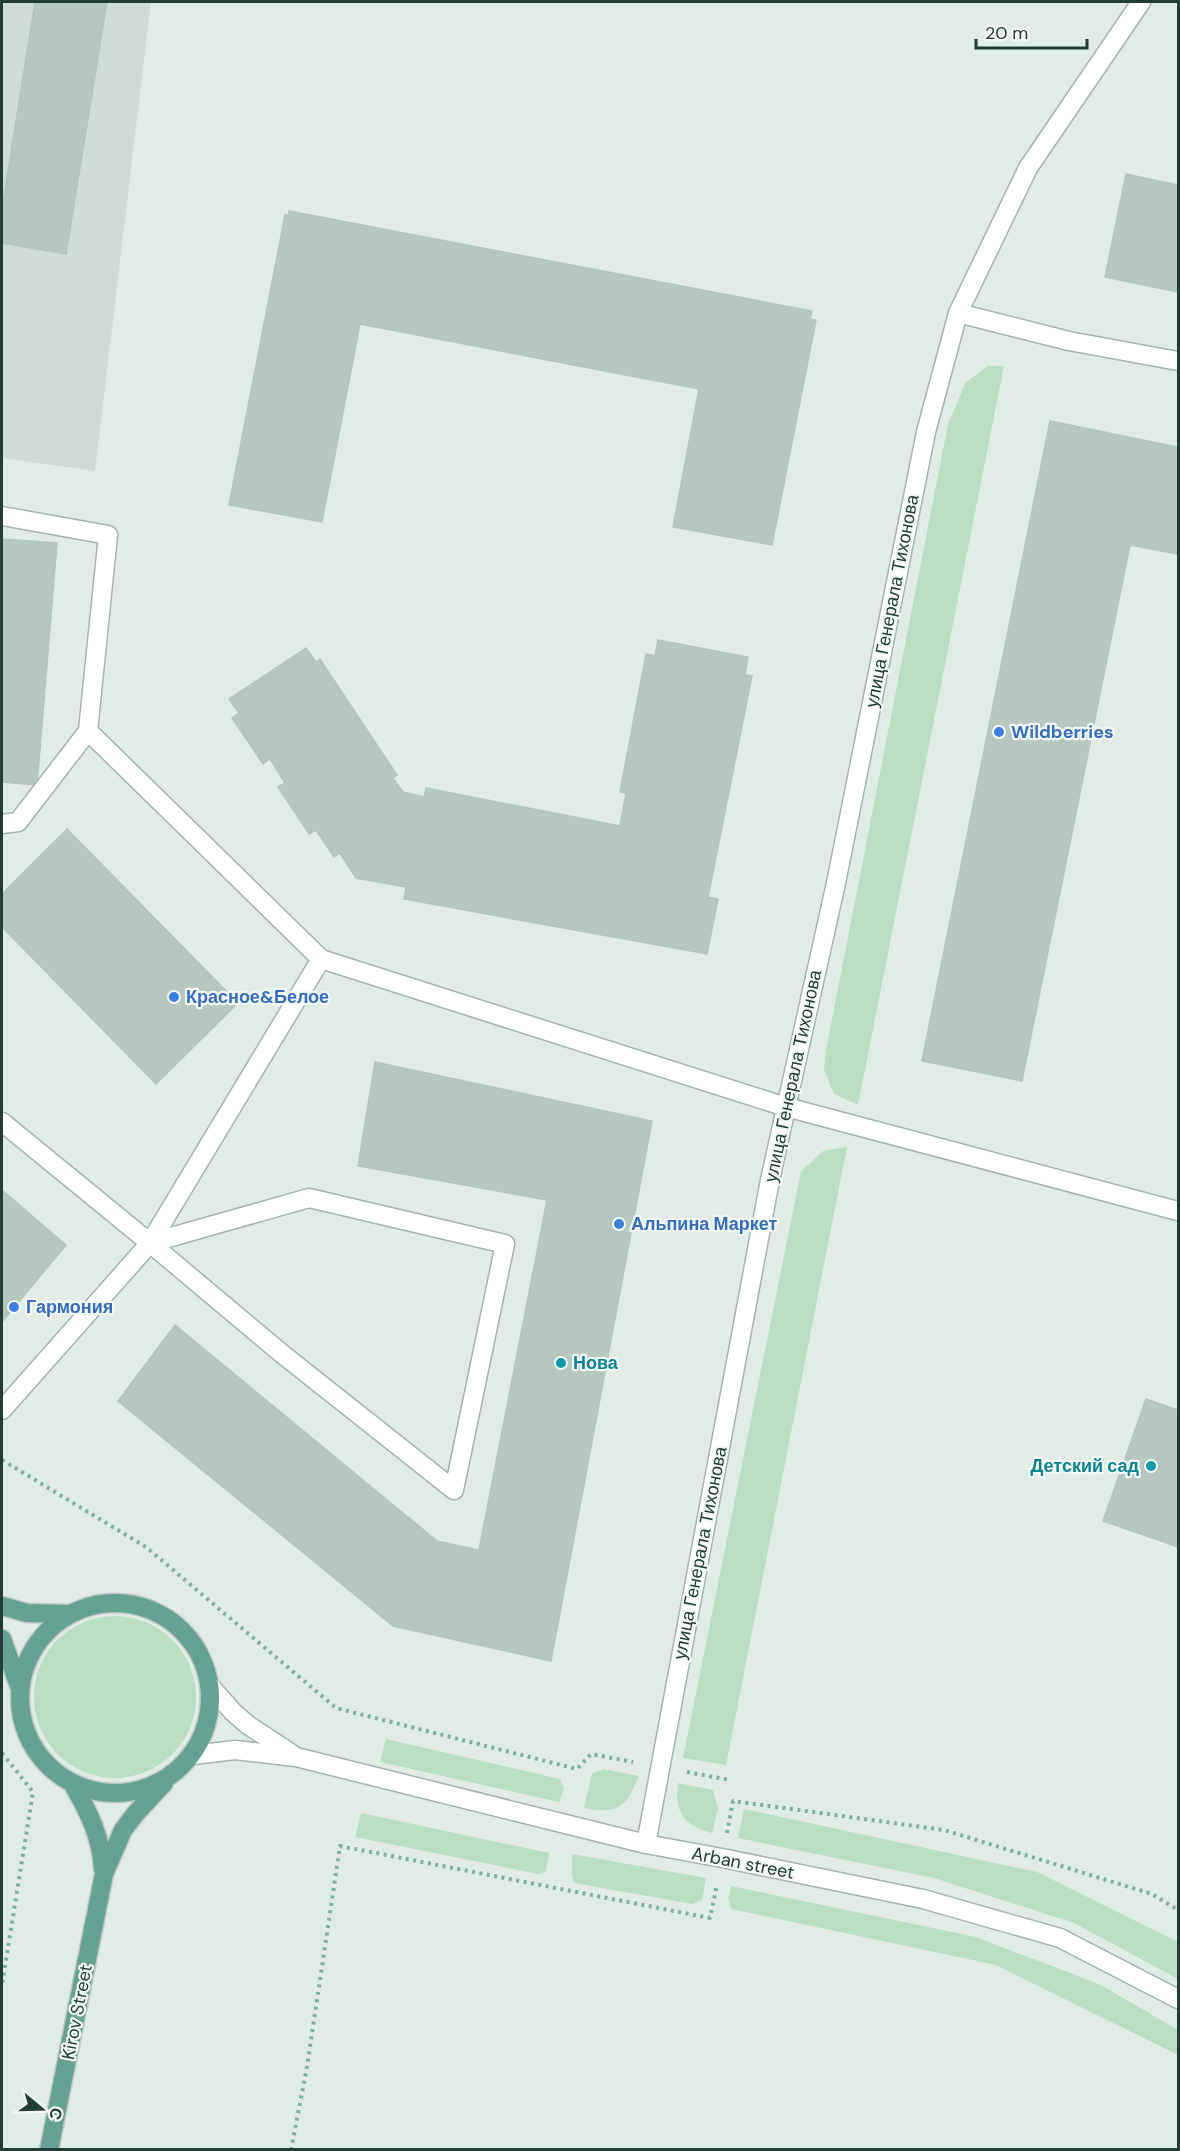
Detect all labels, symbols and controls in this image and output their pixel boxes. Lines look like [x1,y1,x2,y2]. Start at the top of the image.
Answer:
scale bar [976,12,1087,50]
text: 20 m [985,21,1028,45]
street label: улица Генерала Тихонова [860,491,925,710]
place label: Wildberries [1011,720,1114,744]
marker: Wildberries [992,725,1006,739]
street label: улица Генерала Тихонова [759,967,827,1184]
place label: Красное&Белое [186,985,329,1009]
marker: Красное&Белое [167,990,181,1004]
place label: Альпина Маркет [631,1212,778,1236]
marker: Альпина Маркет [612,1217,626,1231]
place label: Гармония [26,1295,113,1319]
marker: Гармония [7,1300,21,1314]
place label: Нова [573,1351,619,1375]
marker: Нова [554,1356,568,1370]
street label: улица Генерала Тихонова [668,1443,733,1662]
place label: Детский сад [1031,1454,1140,1478]
marker: Детский сад [1144,1459,1158,1473]
street label: Arban street [690,1841,796,1885]
street label: Kirov Street [56,1962,98,2062]
north arrow [12,2079,72,2139]
text: С [44,2105,68,2123]

